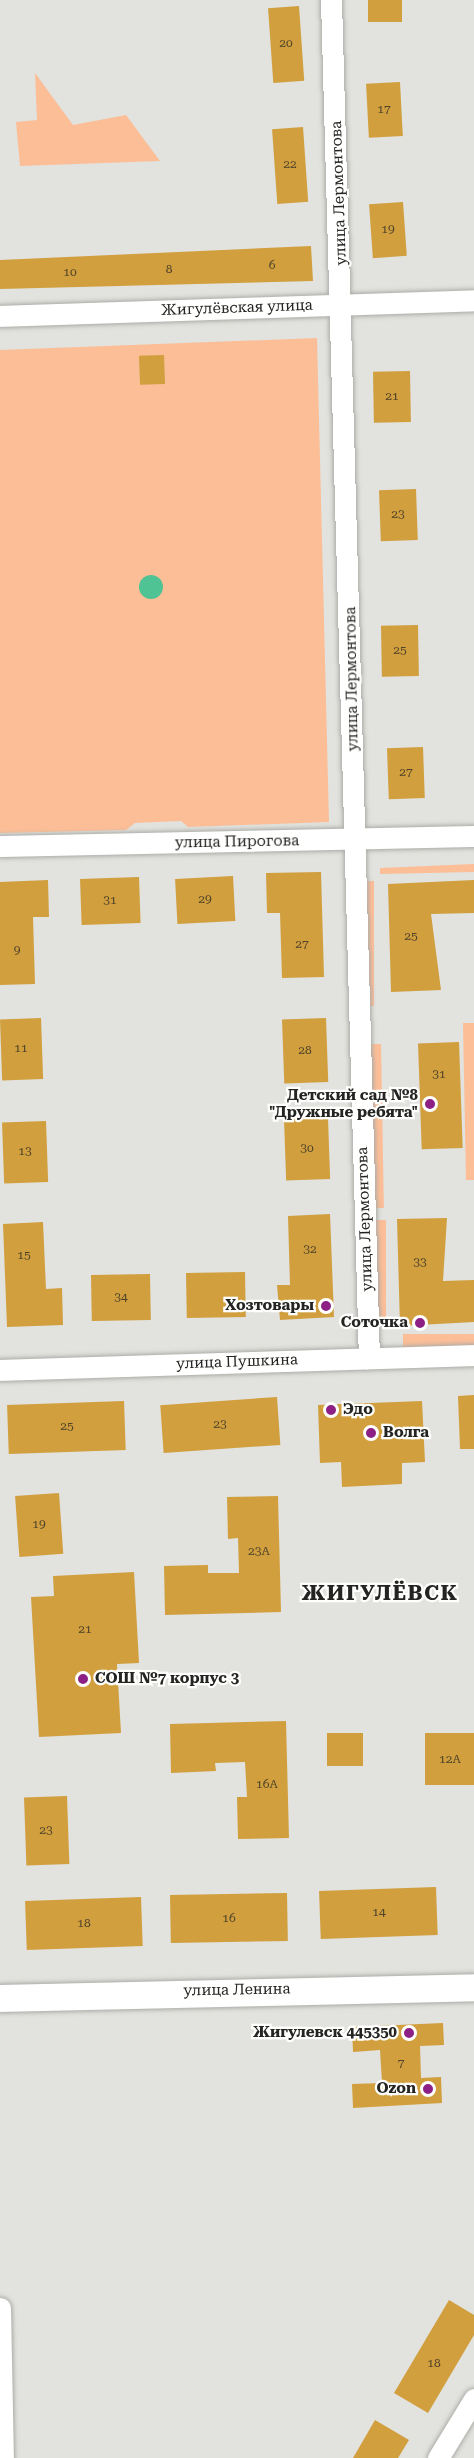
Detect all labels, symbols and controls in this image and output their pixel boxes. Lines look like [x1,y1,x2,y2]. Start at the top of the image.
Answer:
house number: 20 [279,37,293,51]
house number: 17 [377,103,391,117]
street label: улица Лермонтова [327,120,351,266]
house number: 22 [283,158,297,172]
house number: 19 [381,223,395,237]
house number: 6 [269,259,275,273]
house number: 8 [166,263,172,277]
house number: 10 [63,266,77,280]
street label: Жигулёвская улица [161,296,313,320]
house number: 21 [385,390,399,404]
house number: 23 [391,508,405,522]
street label: улица Лермонтова [342,607,362,751]
house number: 25 [393,644,407,658]
house number: 27 [399,766,413,780]
street label: улица Пирогова [175,832,299,852]
house number: 29 [198,893,212,907]
house number: 31 [103,894,117,908]
house number: 25 [404,930,418,944]
house number: 27 [295,938,309,952]
house number: 9 [14,944,20,958]
house number: 11 [14,1042,28,1056]
house number: 28 [298,1044,312,1058]
house number: 31 [432,1068,446,1082]
place label: Детский сад №8 "Дружные ребята" [269,1086,418,1121]
marker: Детский сад №8 "Дружные ребята" [423,1097,437,1111]
house number: 30 [300,1142,314,1156]
house number: 13 [18,1145,32,1159]
street label: улица Лермонтова [353,1146,377,1292]
house number: 32 [303,1243,317,1257]
house number: 15 [17,1249,31,1263]
house number: 33 [413,1256,427,1270]
house number: 34 [114,1291,128,1305]
place label: Хозтовары [225,1297,314,1315]
marker: Хозтовары [319,1299,333,1313]
place label: Соточка [341,1314,408,1332]
marker: Соточка [413,1316,427,1330]
street label: улица Пушкина [176,1351,298,1373]
place label: Эдо [343,1401,373,1419]
marker: Эдо [324,1403,338,1417]
house number: 23 [213,1418,227,1432]
house number: 25 [60,1420,74,1434]
place label: Волга [383,1424,429,1442]
marker: Волга [364,1426,378,1440]
house number: 19 [32,1518,46,1532]
house number: 23А [248,1545,270,1559]
district label: ЖИГУЛЁВСК [302,1580,458,1606]
house number: 21 [78,1623,92,1637]
place label: СОШ №7 корпус 3 [95,1670,239,1688]
marker: СОШ №7 корпус 3 [76,1672,90,1686]
house number: 12А [439,1753,461,1767]
house number: 16А [256,1778,278,1792]
house number: 23 [39,1824,53,1838]
house number: 14 [372,1906,386,1920]
house number: 16 [222,1912,236,1926]
house number: 18 [77,1917,91,1931]
street label: улица Ленина [183,1980,291,2000]
place label: Жигулевск 445350 [253,2024,397,2042]
marker: Жигулевск 445350 [402,2026,416,2040]
house number: 7 [398,2057,404,2071]
place label: Ozon [376,2080,416,2098]
marker: Ozon [421,2082,435,2096]
house number: 18 [427,2357,441,2371]

